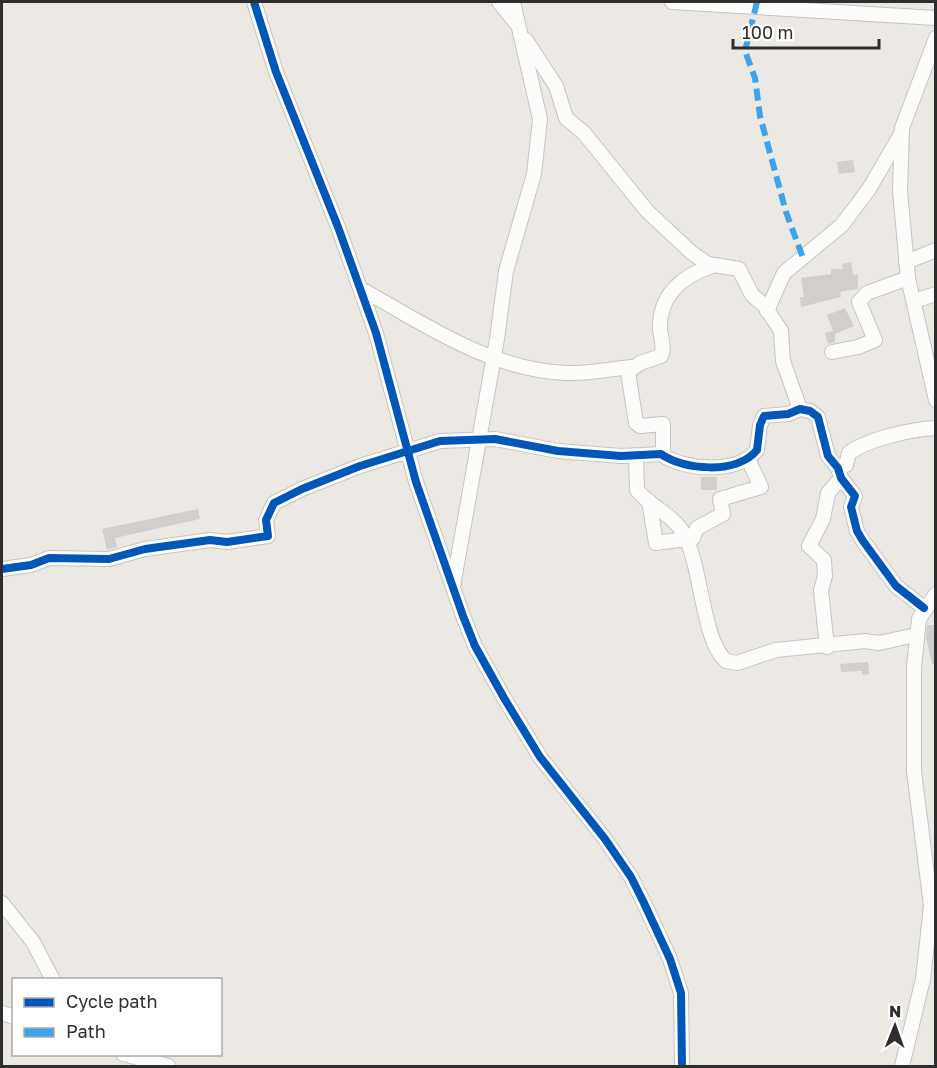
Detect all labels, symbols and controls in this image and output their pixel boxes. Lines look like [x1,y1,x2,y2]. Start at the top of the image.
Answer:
scale bar [733,12,878,50]
text: 100 m [742,21,793,43]
legend [12,978,222,1056]
text: Cycle path [66,990,158,1012]
north arrow [865,996,925,1056]
text: N [889,1001,902,1021]
text: Path [66,1020,106,1042]

